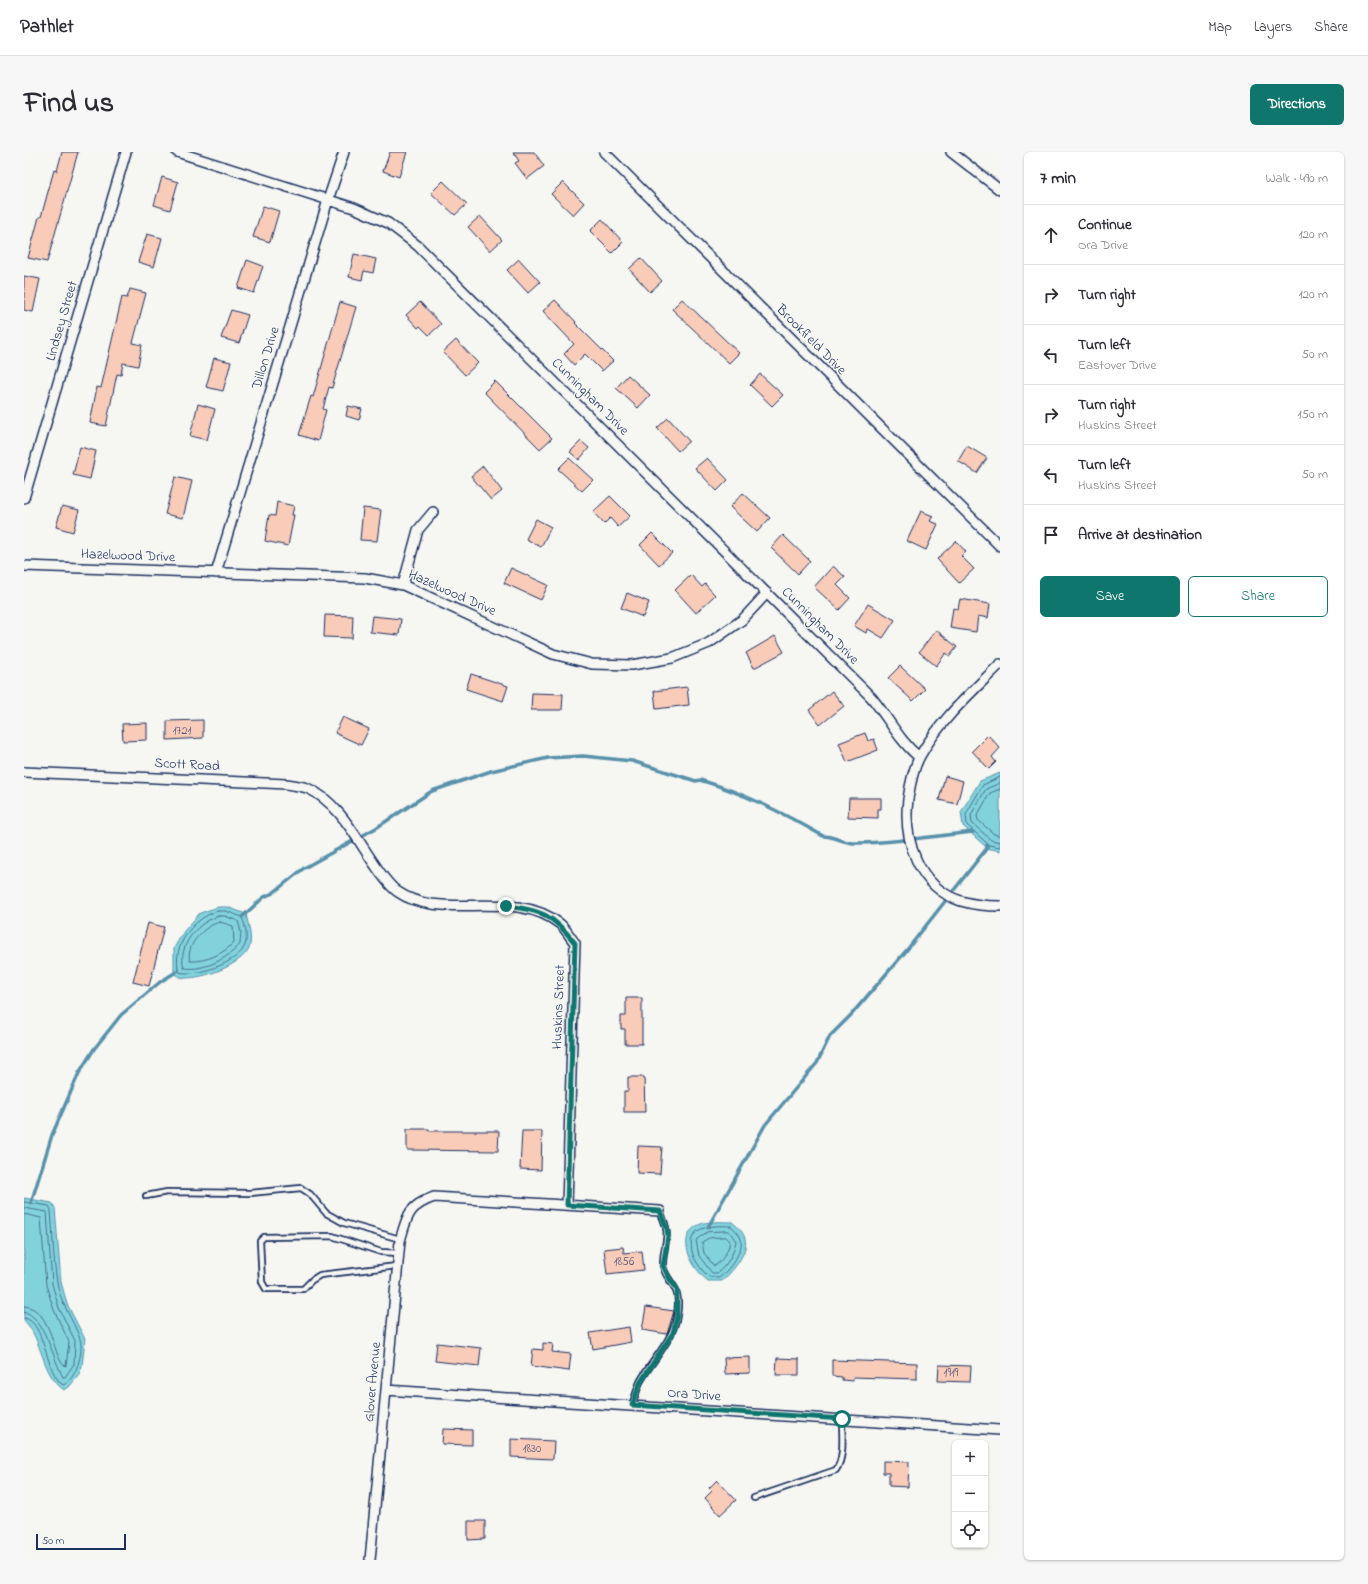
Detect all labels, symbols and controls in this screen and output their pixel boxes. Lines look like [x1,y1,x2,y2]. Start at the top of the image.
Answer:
text: Pathlet [20,14,74,41]
text: Map [1208,17,1232,38]
text: Layers [1254,17,1292,38]
text: Share [1314,17,1348,38]
text: Find us [24,84,114,125]
button: Directions [1250,84,1344,125]
text: 7 min [1040,166,1076,191]
text: Walk · 490 m [1266,169,1328,188]
text: Continue [1078,214,1132,236]
icon: ahead [1040,224,1062,246]
text: 120 m [1298,225,1328,244]
text: Ora Drive [1078,236,1128,255]
street label: Lindsey Street [41,278,84,364]
icon: right [1040,284,1062,306]
text: Turn right [1078,284,1136,306]
text: 120 m [1298,285,1328,304]
street label: Brookfield Drive [770,299,852,381]
street label: Dillon Drive [246,323,286,393]
text: Turn left [1078,334,1131,356]
icon: left [1040,344,1062,366]
text: 50 m [1302,345,1328,364]
street label: Cunningham Drive [546,353,634,442]
text: Eastover Drive [1078,356,1156,375]
text: Turn right [1078,394,1136,416]
icon: right [1040,404,1062,426]
text: 150 m [1297,405,1328,424]
text: Huskins Street [1078,416,1157,435]
text: Turn left [1078,454,1131,476]
icon: left [1040,464,1062,486]
text: 50 m [1302,465,1328,484]
text: Huskins Street [1078,476,1157,495]
icon: arrive [1040,524,1062,546]
text: Arrive at destination [1078,524,1202,546]
street label: Hazelwood Drive [80,544,176,568]
street label: Hazelwood Drive [405,564,500,622]
button: Save [1040,576,1180,617]
button: Share [1188,576,1328,617]
street label: Cunningham Drive [776,582,864,671]
house number: 1721 [173,722,191,740]
street label: Scott Road [154,753,221,777]
route end [497,897,515,915]
street label: Huskins Street [547,964,571,1050]
house number: 1856 [614,1253,635,1271]
street label: Glover Avenue [359,1340,387,1423]
house number: 1919 [944,1364,959,1382]
street label: Ora Drive [666,1383,722,1407]
route start [833,1410,851,1428]
house number: 1830 [523,1440,541,1458]
map controls [952,1440,988,1548]
button: + [952,1440,988,1476]
button: − [952,1476,988,1512]
button: locate [952,1512,988,1548]
scale bar [36,1532,126,1551]
text: 50 m [42,1533,64,1549]

